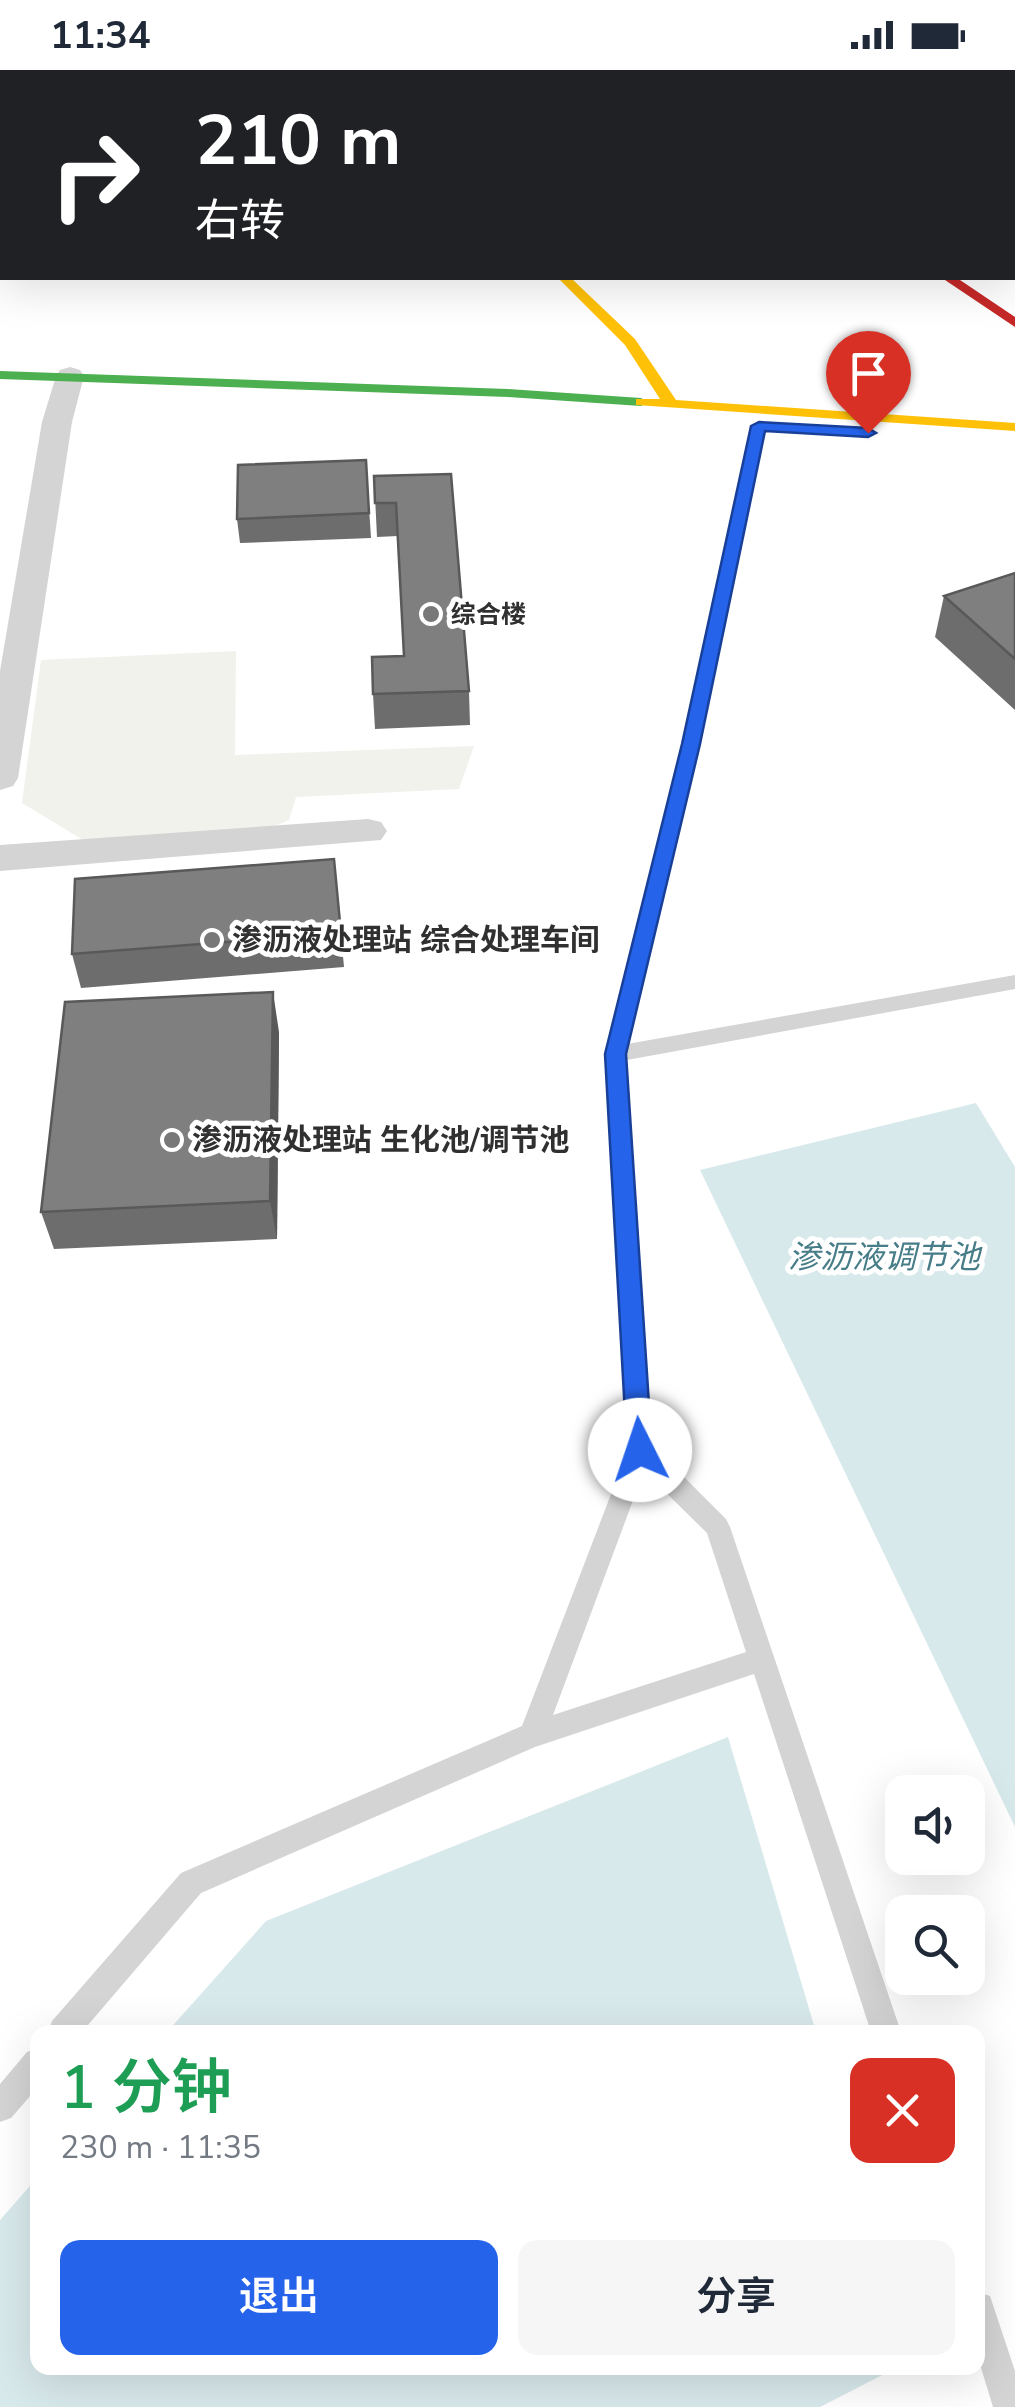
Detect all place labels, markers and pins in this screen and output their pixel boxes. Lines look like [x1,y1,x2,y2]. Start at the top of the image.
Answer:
pin [826,331,911,434]
place label: 综合楼 [451,598,526,632]
marker: 综合楼 [420,603,442,625]
place label: 渗沥液处理站 综合处理车间 [232,920,600,961]
marker: 渗沥液处理站 综合处理车间 [201,929,223,951]
place label: 渗沥液处理站 生化池/调节池 [192,1120,570,1161]
marker: 渗沥液处理站 生化池/调节池 [161,1129,183,1151]

